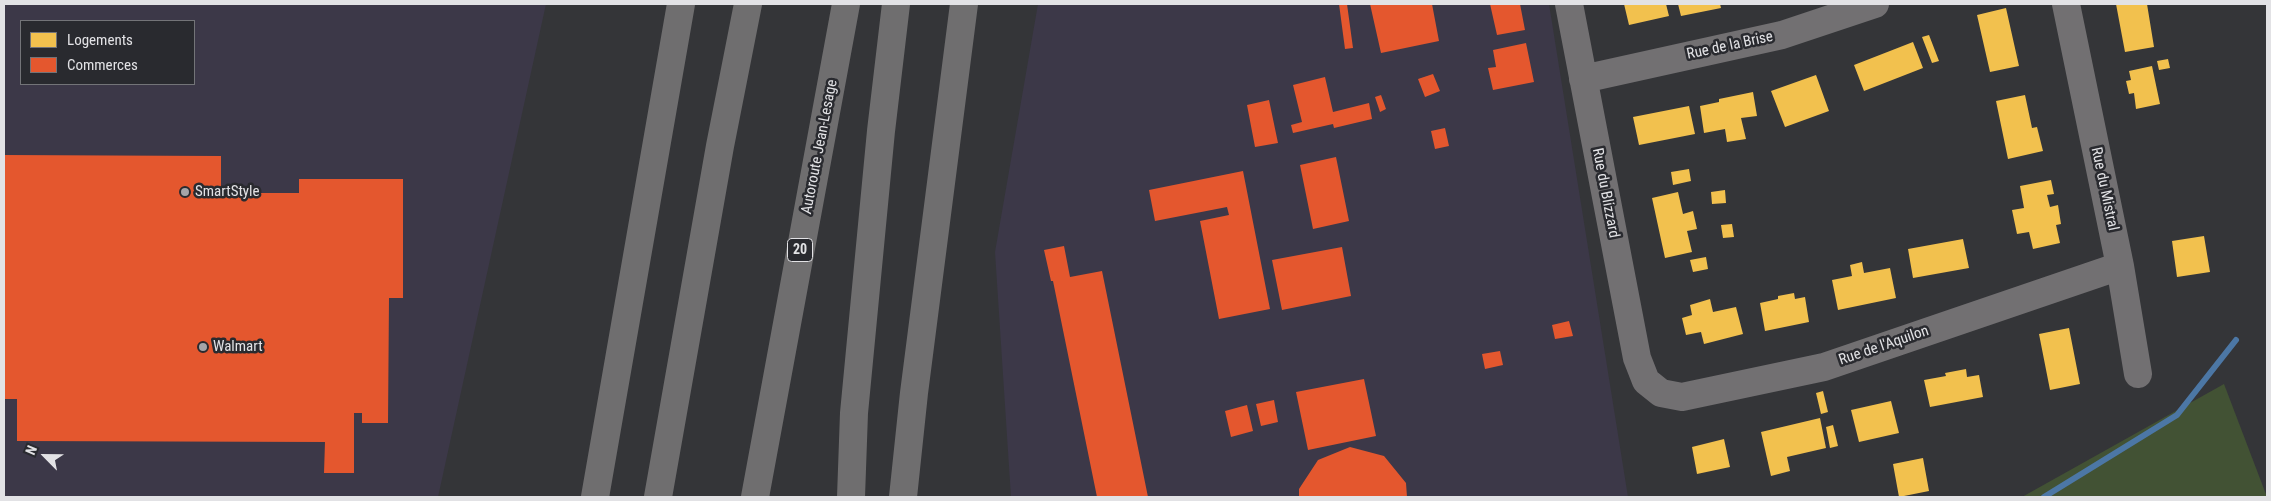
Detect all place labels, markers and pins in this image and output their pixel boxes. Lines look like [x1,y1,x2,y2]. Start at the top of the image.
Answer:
place label: SmartStyle [195,183,260,201]
marker: SmartStyle [179,186,191,198]
place label: Walmart [213,338,263,356]
marker: Walmart [197,341,209,353]

